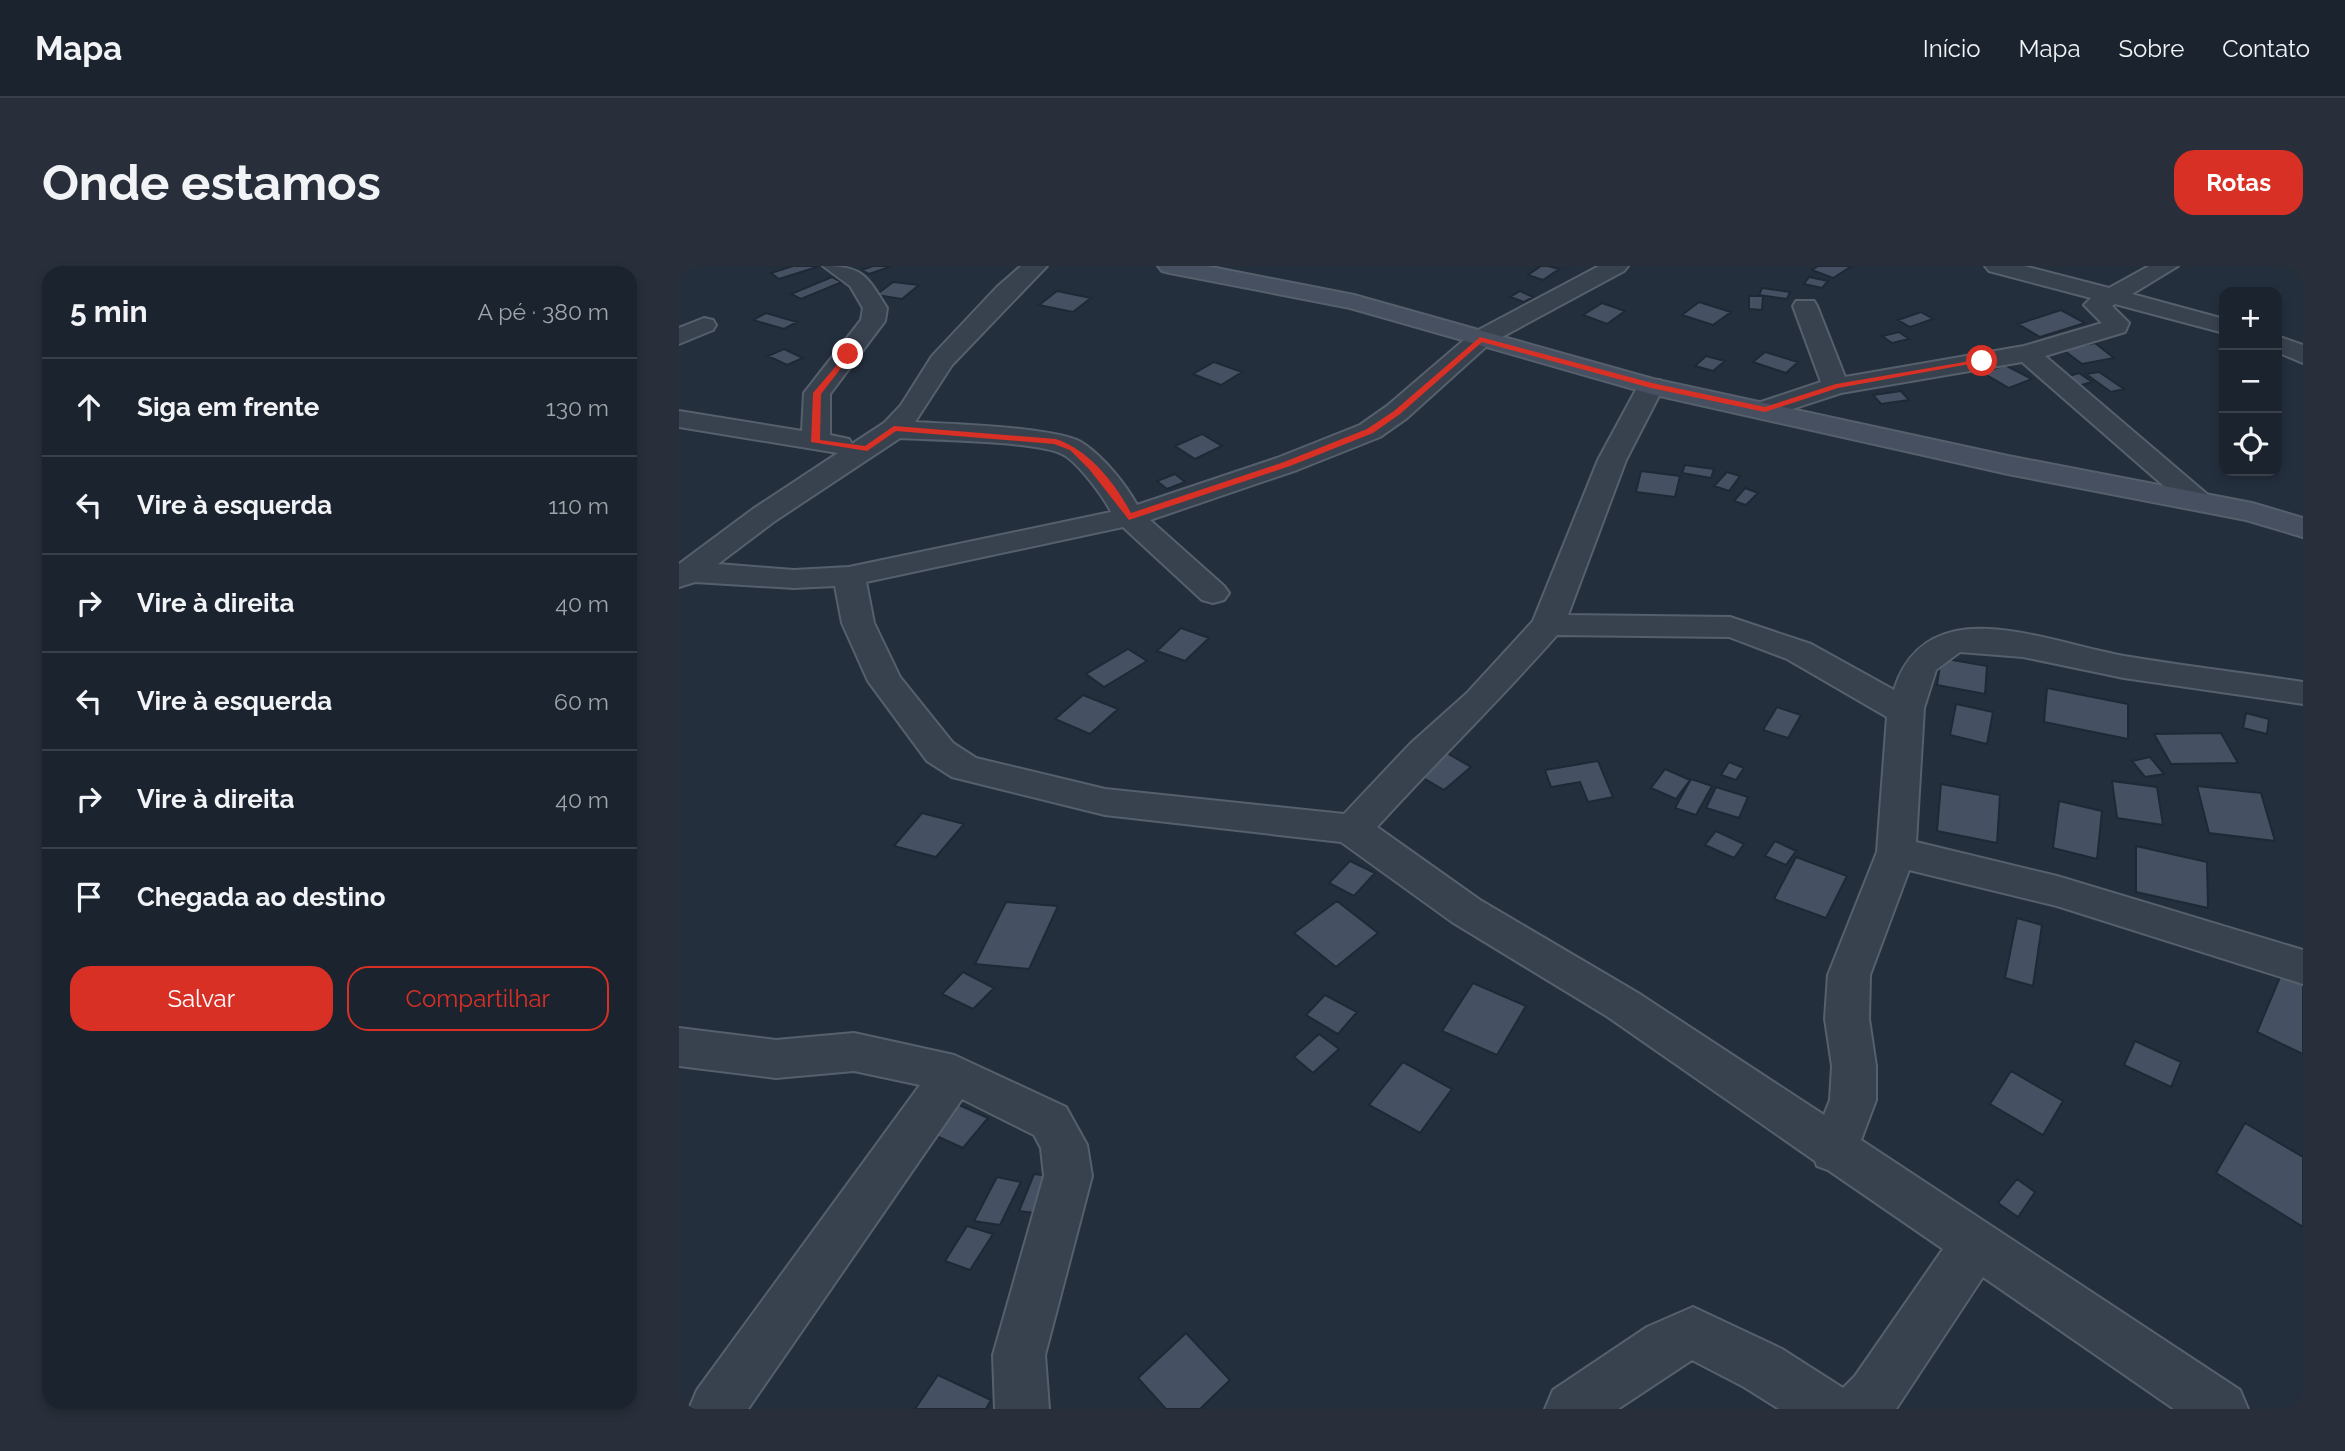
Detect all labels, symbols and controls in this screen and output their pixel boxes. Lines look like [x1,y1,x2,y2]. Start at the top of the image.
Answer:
text: Mapa [35,29,122,68]
text: Início [1923,34,1981,63]
text: Mapa [2019,34,2080,63]
text: Sobre [2118,34,2184,63]
text: Contato [2222,34,2310,63]
button: Rotas [2174,150,2303,215]
text: Onde estamos [42,154,381,211]
map controls [2219,287,2282,476]
button: + [2219,287,2282,350]
text: 5 min [70,294,148,329]
text: A pé · 380 m [478,298,609,325]
route end [832,338,863,369]
route start [1966,345,1997,376]
button: − [2219,350,2282,413]
icon: ahead [70,388,108,426]
text: Siga em frente [137,392,319,422]
text: 130 m [546,394,609,421]
button: locate [2219,413,2282,476]
icon: left [70,486,108,524]
text: Vire à esquerda [137,490,332,520]
text: 110 m [548,492,609,519]
icon: right [70,584,108,622]
text: Vire à direita [137,588,294,618]
text: 40 m [555,590,609,617]
icon: left [70,682,108,720]
text: Vire à esquerda [137,686,332,716]
text: 60 m [554,688,609,715]
icon: right [70,780,108,818]
text: Vire à direita [137,784,294,814]
text: 40 m [555,786,609,813]
icon: arrive [70,878,108,916]
text: Chegada ao destino [137,882,386,912]
button: Salvar [70,966,333,1031]
button: Compartilhar [347,966,609,1031]

